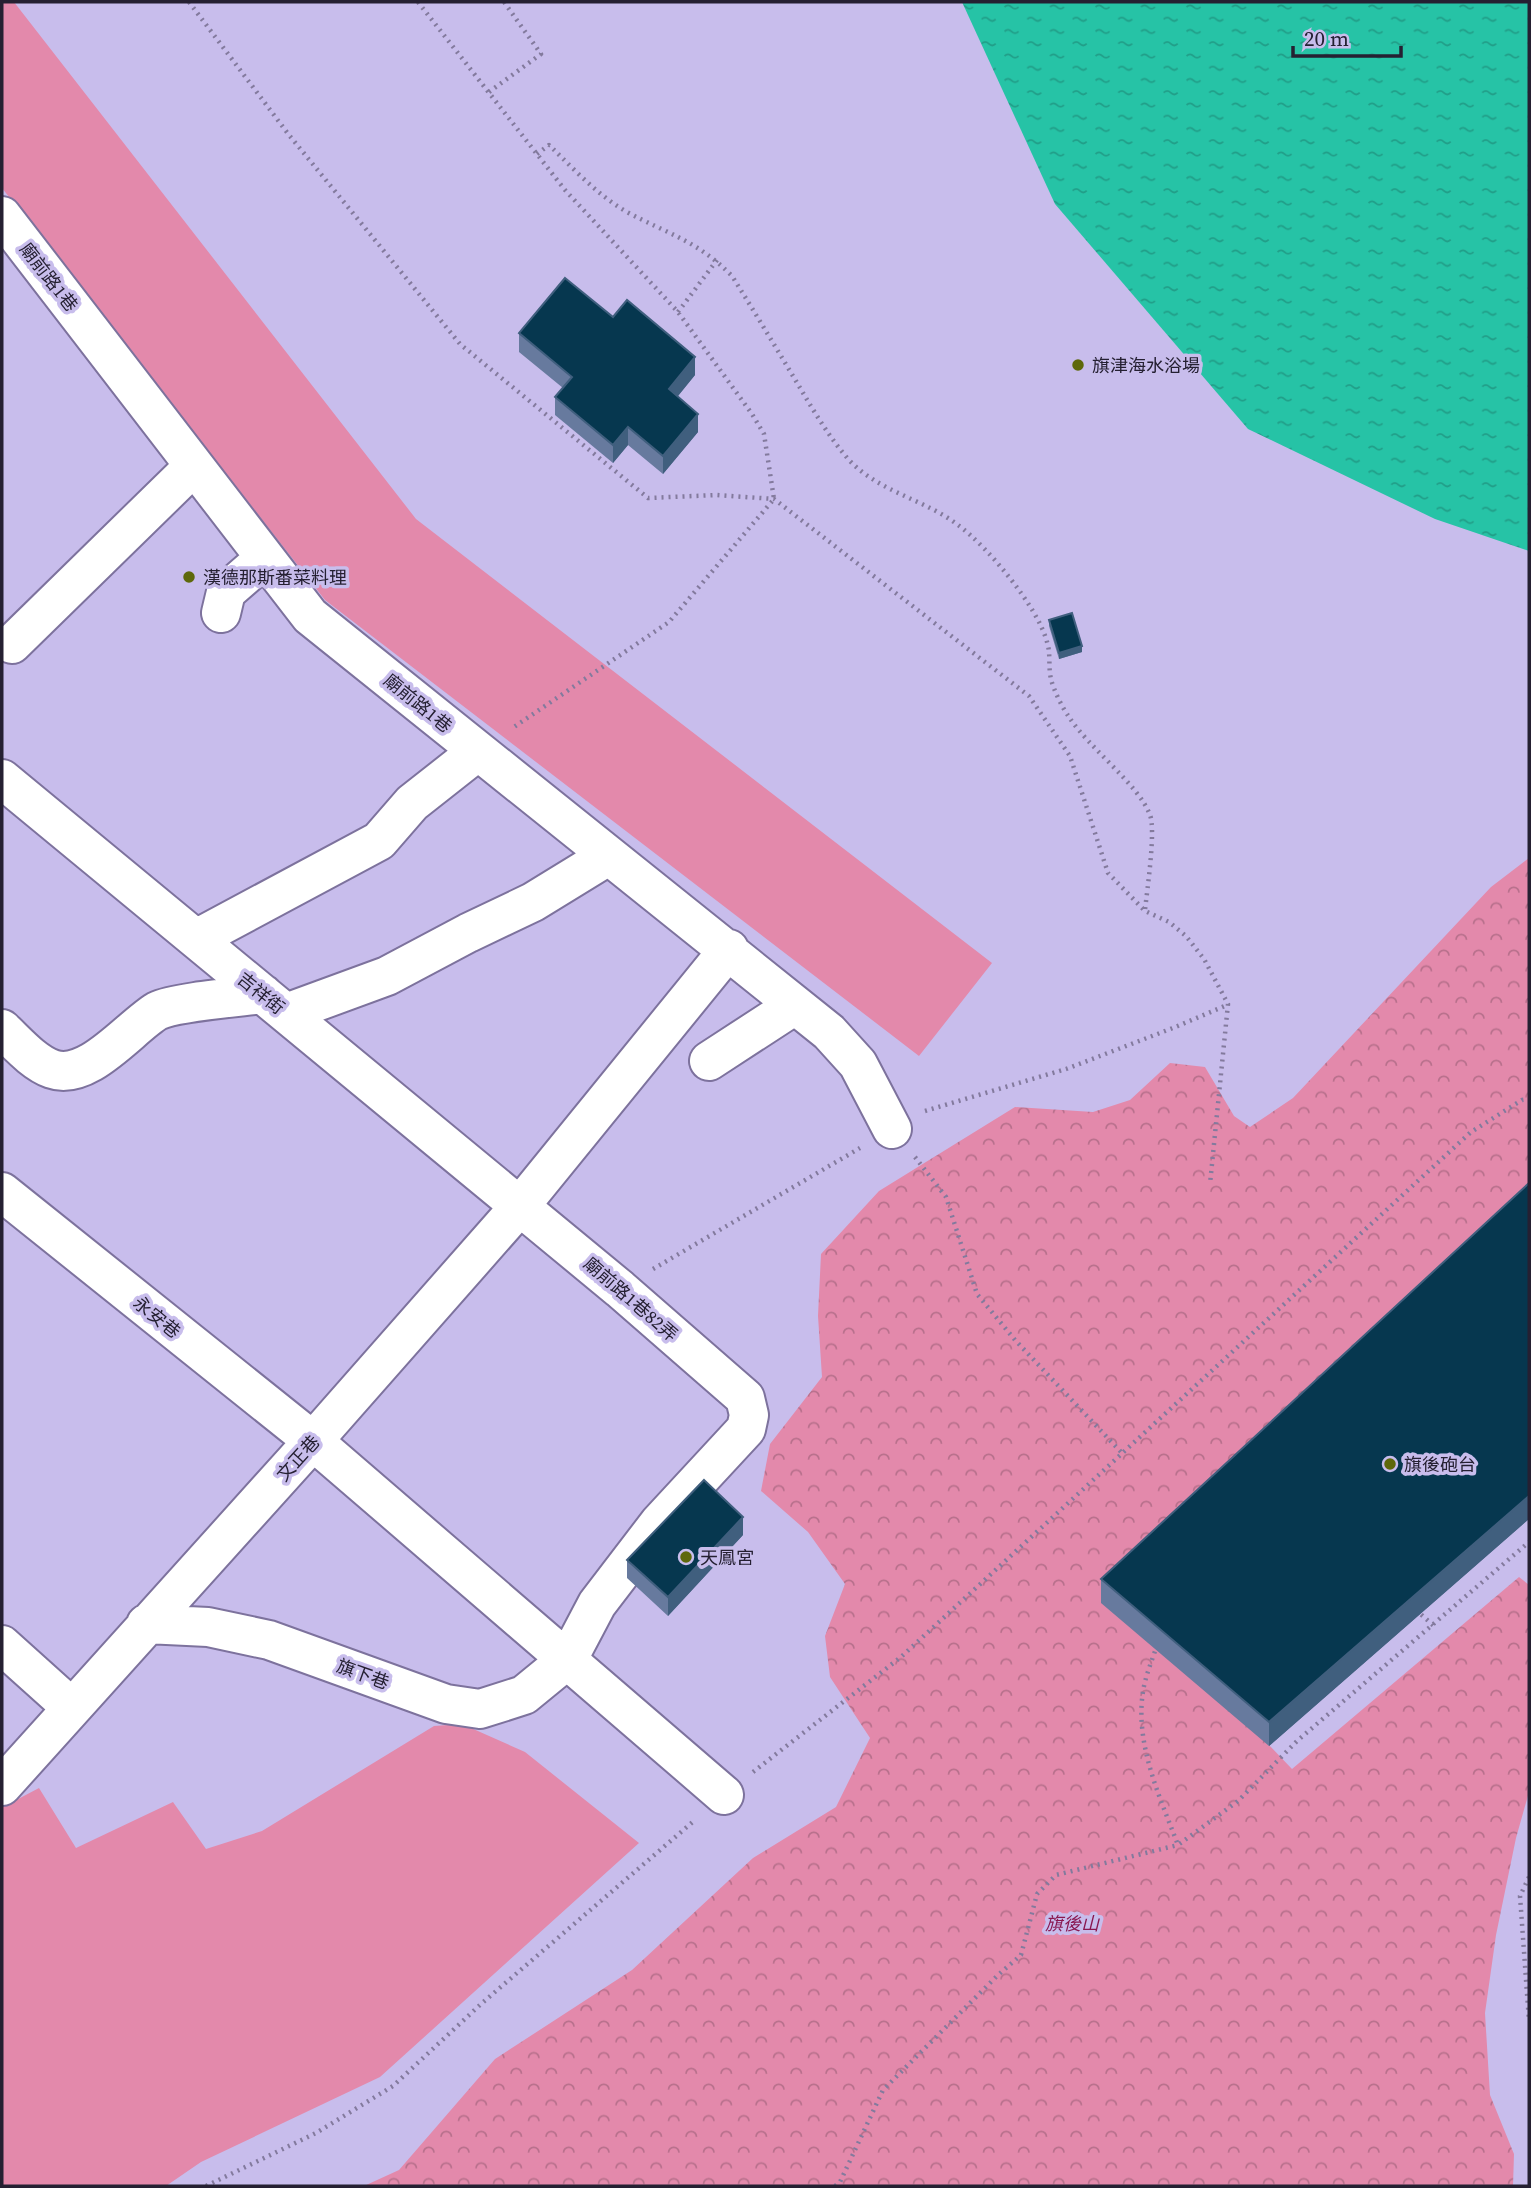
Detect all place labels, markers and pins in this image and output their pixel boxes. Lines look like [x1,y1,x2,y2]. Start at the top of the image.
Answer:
place label: 旗津海水浴場 [1092,353,1200,378]
marker: 旗津海水浴場 [1070,357,1086,373]
place label: 漢德那斯番菜料理 [203,565,347,590]
marker: 漢德那斯番菜料理 [181,569,197,585]
place label: 旗後砲台 [1404,1452,1476,1477]
marker: 旗後砲台 [1382,1456,1398,1472]
place label: 天鳳宮 [700,1545,754,1570]
marker: 天鳳宮 [678,1549,694,1565]

